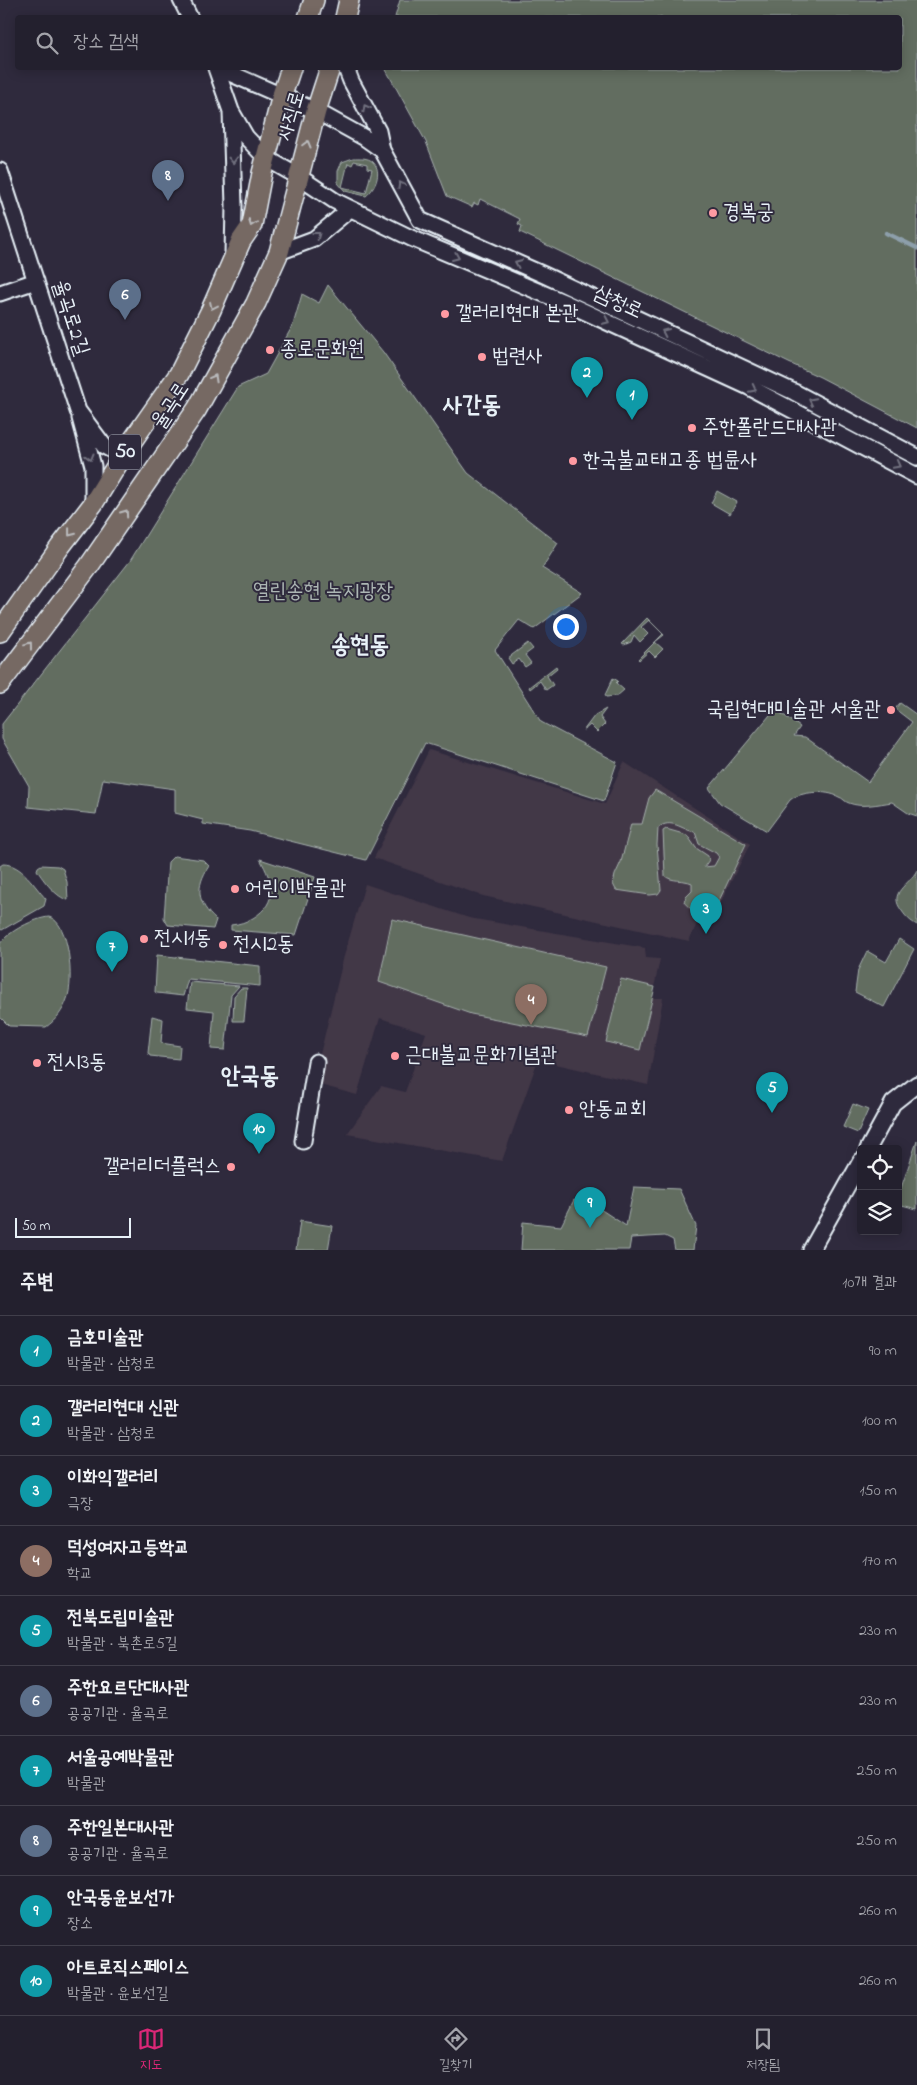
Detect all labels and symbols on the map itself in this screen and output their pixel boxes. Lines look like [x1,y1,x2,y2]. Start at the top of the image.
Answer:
street label: 사직로 [271,87,313,145]
one-way arrow [362,104,372,113]
one-way arrow [302,140,312,148]
one-way arrow [227,156,238,164]
pin: 8 [152,160,184,201]
one-way arrow [397,181,407,190]
place label: 경복궁 [723,198,774,228]
marker: 경복궁 [707,207,719,219]
one-way arrow [247,218,257,226]
one-way arrow [311,232,321,241]
one-way arrow [451,251,460,261]
one-way arrow [514,259,523,270]
street label: 율곡로2길 [44,276,96,360]
pin: 6 [109,279,141,320]
street label: 삼청로 [589,279,647,327]
place label: 갤러리현대 본관 [455,299,579,329]
one-way arrow [209,301,219,310]
marker: 갤러리현대 본관 [439,308,451,320]
one-way arrow [600,315,609,325]
one-way arrow [661,328,670,338]
place label: 종로문화원 [280,335,365,365]
place label: 법련사 [492,342,543,372]
marker: 종로문화원 [264,344,276,356]
marker: 법련사 [476,351,488,363]
pin: 2 [571,357,603,398]
one-way arrow [208,374,218,383]
street label: 율곡로 [145,377,197,435]
pin: 1 [616,379,648,420]
one-way arrow [748,383,757,393]
district label: 사간동 [442,389,501,424]
one-way arrow [808,397,817,407]
place label: 주한폴란드대사관 [702,413,837,443]
marker: 주한폴란드대사관 [686,422,698,434]
road number: 50 [109,434,141,470]
place label: 한국불교태고종 법륜사 [583,446,757,476]
one-way arrow [84,453,95,462]
marker: 한국불교태고종 법륜사 [567,455,579,467]
one-way arrow [891,459,900,469]
one-way arrow [119,510,128,519]
one-way arrow [67,527,76,536]
park label: 열린송현 녹지광장 [253,577,393,607]
your location [553,614,579,640]
district label: 송현동 [331,629,389,664]
one-way arrow [24,642,32,651]
place label: 국립현대미술관 서울관 [707,695,881,725]
marker: 국립현대미술관 서울관 [885,704,897,716]
place label: 어린이박물관 [245,874,346,904]
marker: 어린이박물관 [229,883,241,895]
pin: 3 [690,893,722,934]
place label: 전시1동 [154,924,211,954]
place label: 전시2동 [233,930,294,960]
pin: 7 [96,931,128,972]
marker: 전시1동 [138,933,150,945]
marker: 전시2동 [217,939,229,951]
pin: 4 [515,984,547,1025]
place label: 근대불교문화기념관 [405,1041,557,1071]
place label: 전시3동 [47,1048,106,1078]
marker: 근대불교문화기념관 [389,1050,401,1062]
marker: 전시3동 [31,1057,43,1069]
district label: 안국동 [221,1060,279,1095]
pin: 5 [756,1072,788,1113]
place label: 안동교회 [579,1095,647,1125]
marker: 안동교회 [563,1104,575,1116]
pin: 10 [243,1113,275,1154]
place label: 갤러리더플럭스 [103,1152,221,1182]
marker: 갤러리더플럭스 [225,1161,237,1173]
pin: 9 [574,1187,606,1228]
scale bar [15,1215,131,1238]

